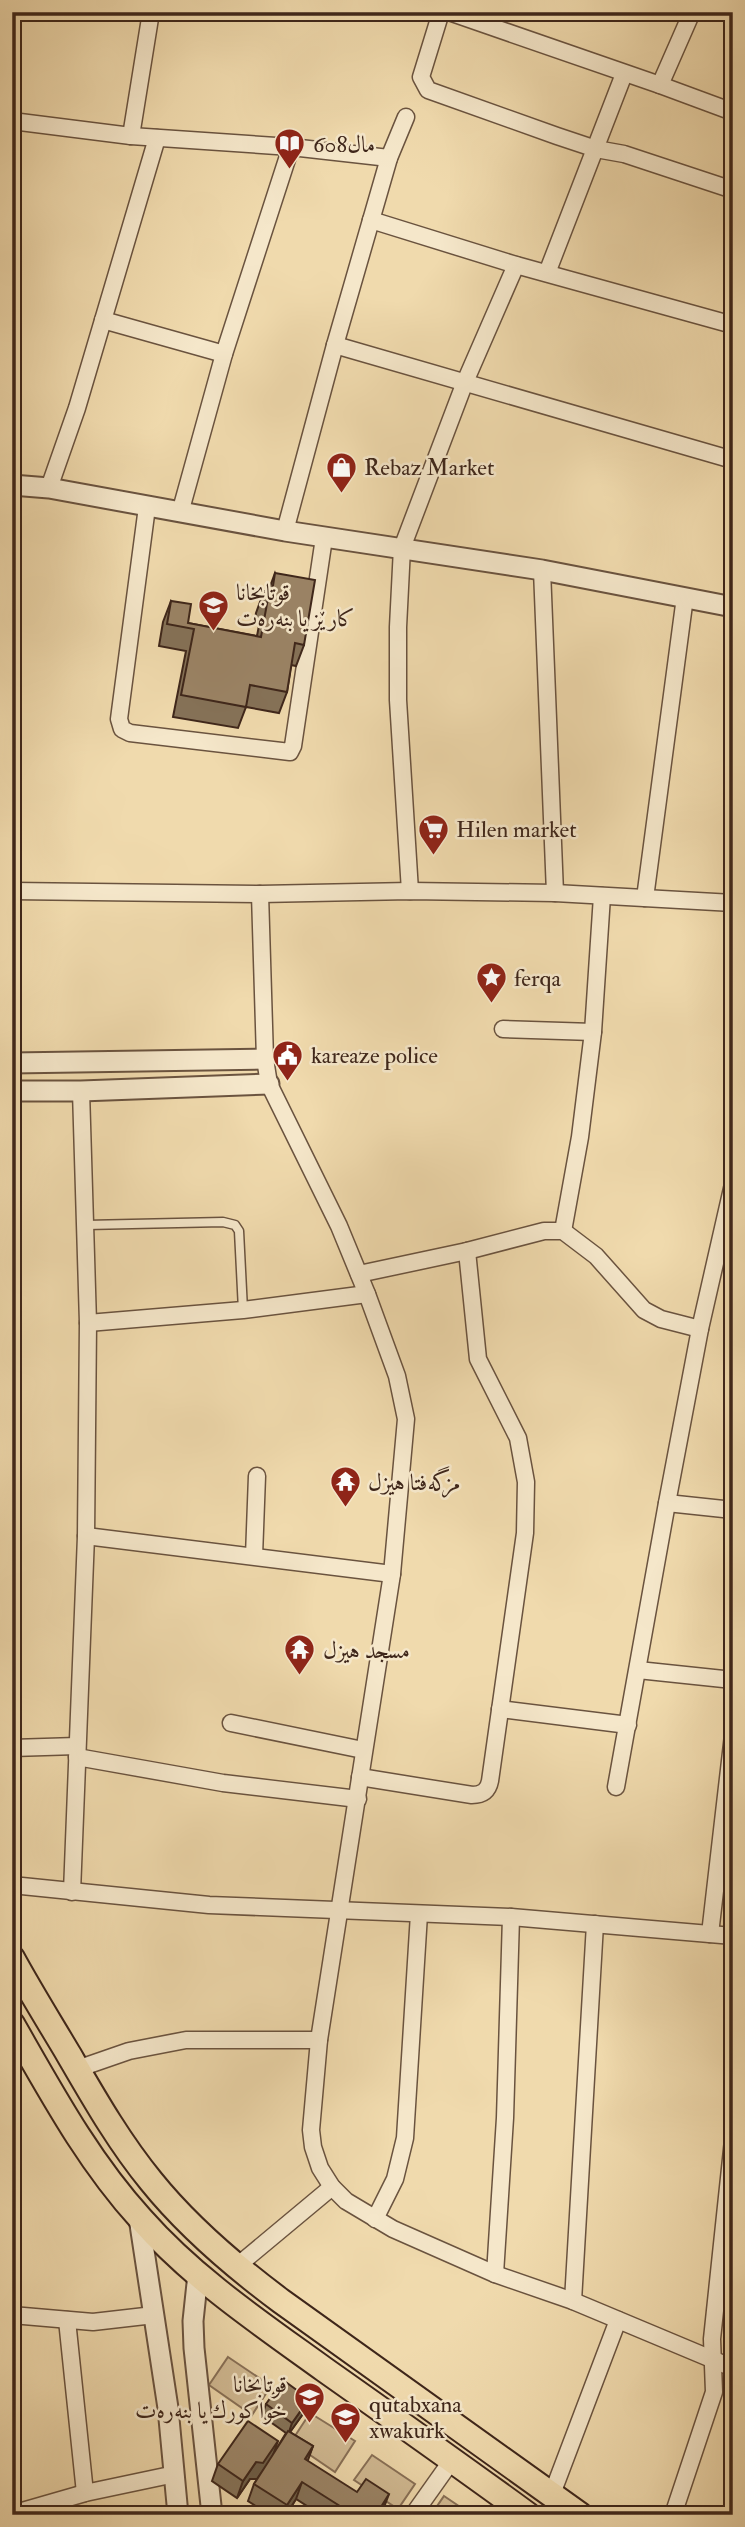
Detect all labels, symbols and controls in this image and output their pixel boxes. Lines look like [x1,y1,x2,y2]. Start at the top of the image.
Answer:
library icon: مال608 [273,127,307,171]
place label: مال608 [313,130,375,159]
shop icon: Rebaz Market [324,450,358,494]
place label: Rebaz Market [364,453,494,482]
place label: قوتابخانا کارێز یا بنەرەت [236,578,355,633]
school or university icon: قوتابخانا کارێز یا بنەرەت [196,588,230,632]
supermarket icon: Hilen market [416,812,450,856]
place label: Hilen market [456,815,577,844]
place icon: ferqa [474,961,508,1005]
place label: ferqa [514,964,562,993]
public building icon: kareaze police [271,1038,305,1082]
place label: kareaze police [311,1041,438,1071]
temple icon: مزگەفتا هیزل [328,1465,362,1509]
place label: مزگەفتا هیزل [368,1466,460,1498]
temple icon: مسجد هيزل [283,1633,317,1677]
place label: مسجد هيزل [323,1636,410,1665]
place label: قوتابخانا خواکورك یا بنەرەت [135,2370,287,2425]
school or university icon: قوتابخانا خواکورك یا بنەرەت [293,2380,327,2424]
place label: qutabxana xwakurk [369,2390,462,2445]
school or university icon: qutabxana xwakurk [329,2400,363,2444]

